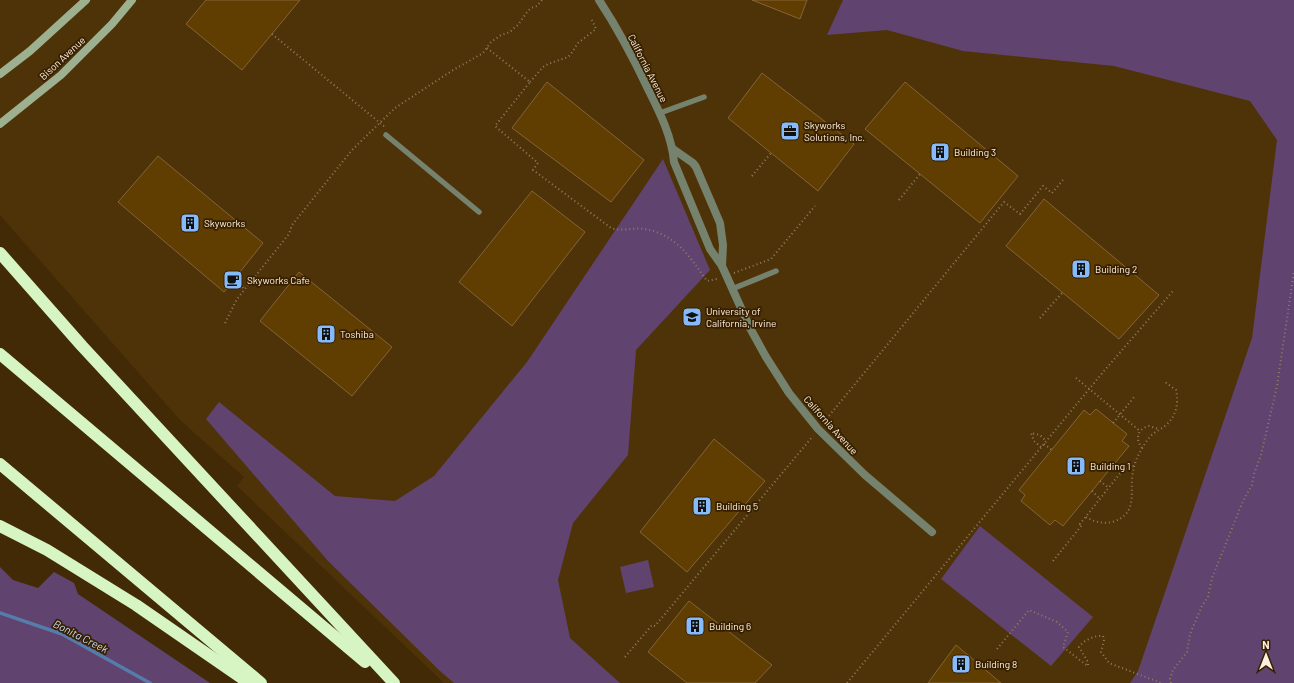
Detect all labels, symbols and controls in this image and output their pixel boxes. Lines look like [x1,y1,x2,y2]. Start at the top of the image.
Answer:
street label: California Avenue [626,32,670,104]
street label: Bison Avenue [37,34,87,82]
place label: Skyworks Solutions, Inc. [804,119,865,143]
office icon: Skyworks Solutions, Inc. [779,120,801,142]
building icon: Building 3 [929,141,951,163]
place label: Building 3 [954,146,996,158]
building icon: Skyworks [179,212,201,234]
place label: Skyworks [204,217,246,229]
building icon: Building 2 [1070,258,1092,280]
place label: Building 2 [1095,263,1137,275]
cafe icon: Skyworks Cafe [222,269,244,291]
place label: Skyworks Cafe [247,274,310,286]
place label: University of California, Irvine [706,305,776,329]
school or university icon: University of California, Irvine [681,306,703,328]
building icon: Toshiba [315,323,337,345]
place label: Toshiba [340,328,374,340]
street label: California Avenue [801,393,861,457]
building icon: Building 1 [1065,455,1087,477]
place label: Building 1 [1090,460,1131,472]
building icon: Building 5 [691,495,713,517]
place label: Building 5 [716,500,758,512]
building icon: Building 6 [684,615,706,637]
water label: Bonita Creek [51,617,111,656]
place label: Building 6 [709,620,751,632]
north arrow [1246,635,1286,675]
text: N [1262,638,1270,651]
building icon: Building 8 [950,653,972,675]
place label: Building 8 [975,658,1017,670]

